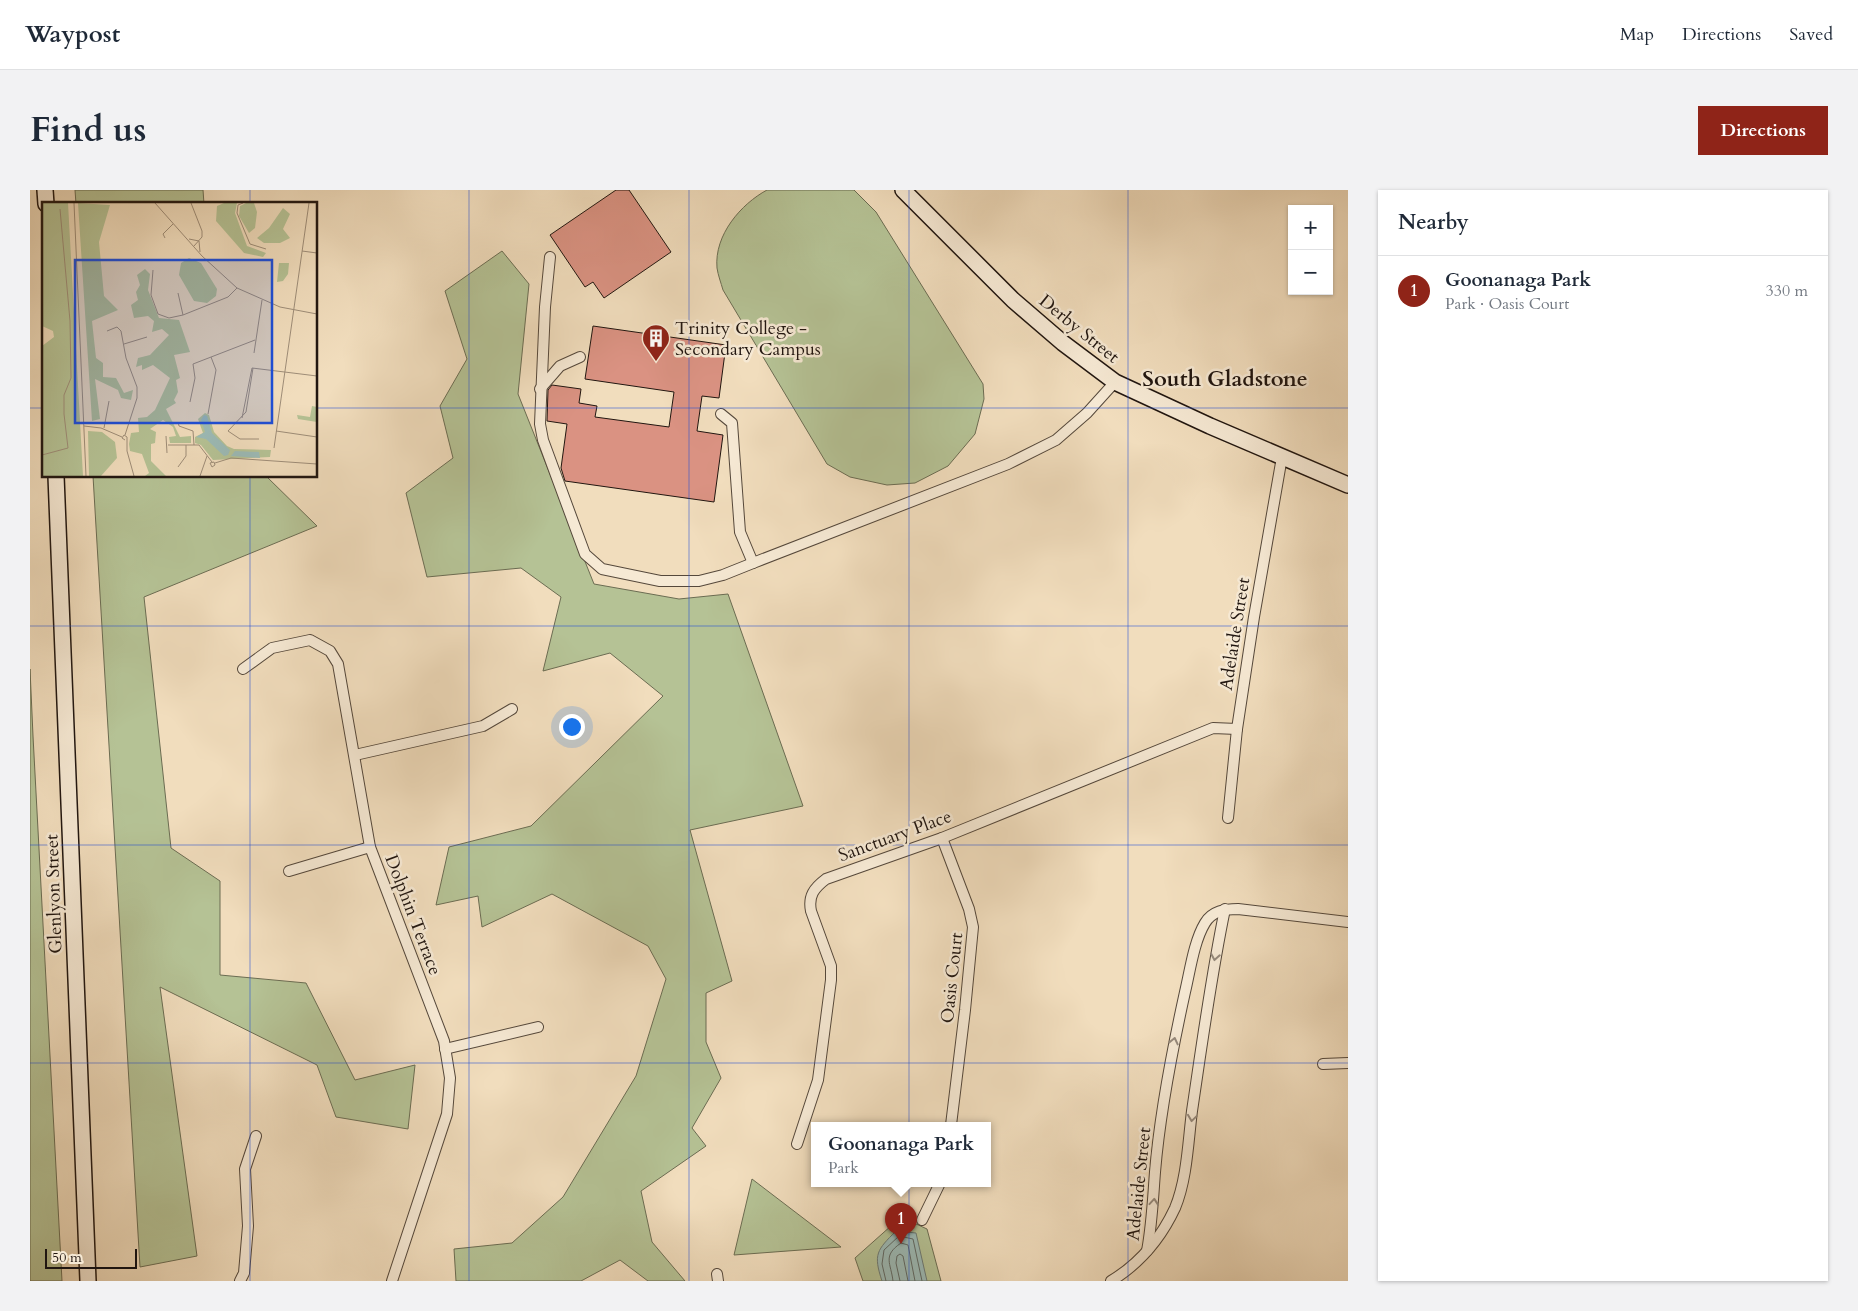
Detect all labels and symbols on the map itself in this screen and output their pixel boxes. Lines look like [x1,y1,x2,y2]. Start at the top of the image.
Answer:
inset map [42,202,318,478]
street label: Derby Street [1034,289,1125,369]
place label: Trinity College - Secondary Campus [675,316,821,362]
building icon: Trinity College - Secondary Campus [641,323,671,362]
district label: South Gladstone [1142,364,1308,394]
street label: Adelaide Street [1214,576,1256,692]
your location [559,714,585,740]
street label: Sanctuary Place [835,804,955,868]
street label: Glenlyon Street [39,834,69,954]
street label: Dolphin Terrace [379,851,447,979]
street label: Oasis Court [935,931,969,1025]
one-way arrow [1210,953,1221,961]
one-way arrow [1168,1037,1179,1046]
one-way arrow [1187,1113,1197,1122]
street label: Adelaide Street [1121,1126,1157,1242]
one-way arrow [1148,1198,1159,1206]
pin: 1 [885,1203,917,1244]
scale bar [45,1246,138,1269]

